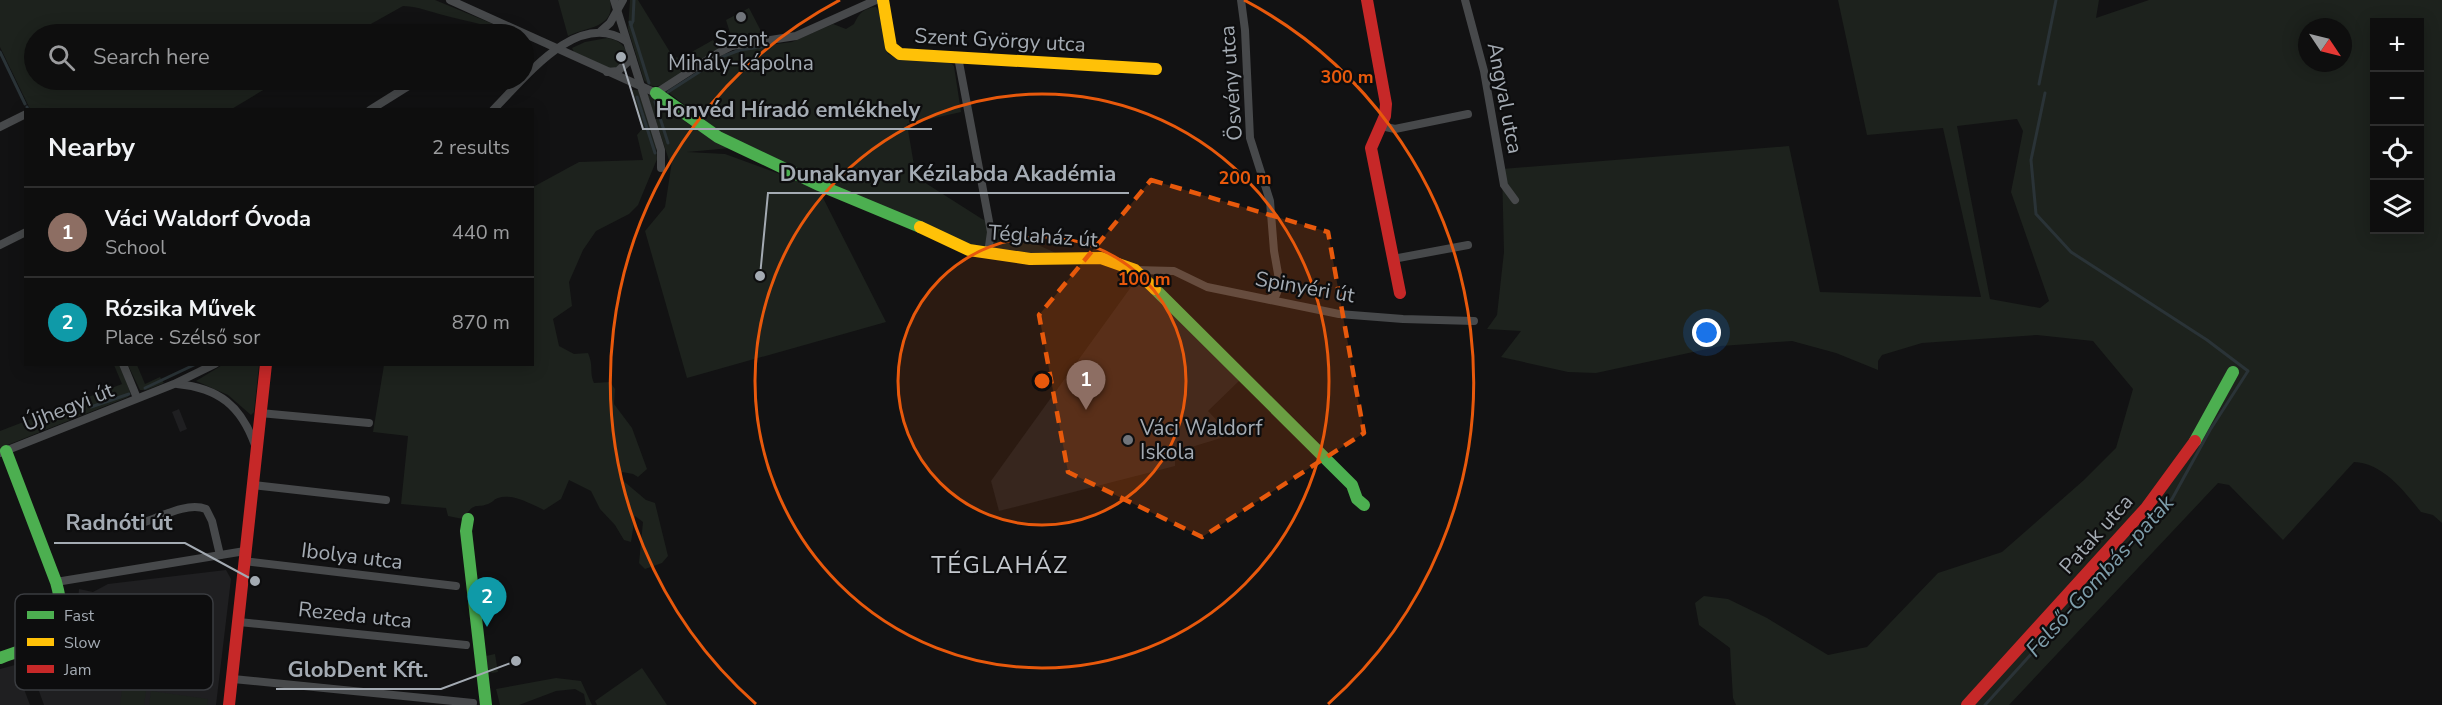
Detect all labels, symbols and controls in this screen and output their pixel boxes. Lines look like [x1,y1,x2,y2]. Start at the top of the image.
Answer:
marker: Szent Mihály-kápolna [734,10,748,24]
north arrow [2298,18,2352,72]
map controls [2370,18,2424,234]
button: + [2370,18,2424,72]
street label: Szent György utca [914,22,1086,58]
search box [24,24,534,90]
street label: Ösvény utca [1213,24,1249,142]
place label: Szent Mihály-kápolna [668,25,814,77]
street label: Angyal utca [1481,40,1529,156]
icon: search [45,41,78,74]
text: Search here [93,42,210,72]
text: 300 m [1320,65,1374,89]
button: − [2370,72,2424,126]
callout: Honvéd Híradó emlékhely [643,89,932,129]
text: Honvéd Híradó emlékhely [656,95,921,125]
button: locate [2370,126,2424,180]
text: Nearby [48,130,135,165]
text: 2 results [432,134,510,161]
callout: Dunakanyar Kézilabda Akadémia [768,153,1129,193]
text: Dunakanyar Kézilabda Akadémia [780,159,1116,189]
text: 200 m [1218,166,1272,190]
button: layers [2370,180,2424,234]
text: Váci Waldorf Óvoda [105,204,311,234]
street label: Téglaház út [988,218,1099,254]
text: 1 [62,219,74,246]
text: 440 m [452,219,510,246]
text: School [105,234,166,261]
street label: Spinyéri út [1253,264,1358,310]
text: 100 m [1117,267,1171,291]
text: Rózsika Művek [105,294,256,324]
text: 2 [62,309,74,336]
text: 870 m [452,309,510,336]
your location [1692,318,1721,347]
text: Place · Szélső sor [105,324,260,351]
pin: 1 [1066,360,1106,410]
centre of rings [1032,371,1052,391]
street label: Újhegyi út [18,376,118,438]
place label: Váci Waldorf Iskola [1139,414,1264,466]
marker: Váci Waldorf Iskola [1121,433,1135,447]
water label: Felső-Gombás-patak [2019,488,2182,664]
street label: Patak utca [2053,488,2139,580]
callout: Radnóti út [54,503,185,543]
text: Radnóti út [66,508,173,538]
street label: Ibolya utca [300,536,404,576]
district label: TÉGLAHÁZ [931,549,1069,581]
pin: 2 [468,578,506,627]
legend [15,594,213,690]
street label: Rezeda utca [297,595,413,635]
text: Fast [64,605,95,627]
text: Slow [64,632,101,654]
callout: GlobDent Kft. [276,649,441,689]
text: GlobDent Kft. [288,655,428,685]
text: Jam [63,659,91,681]

